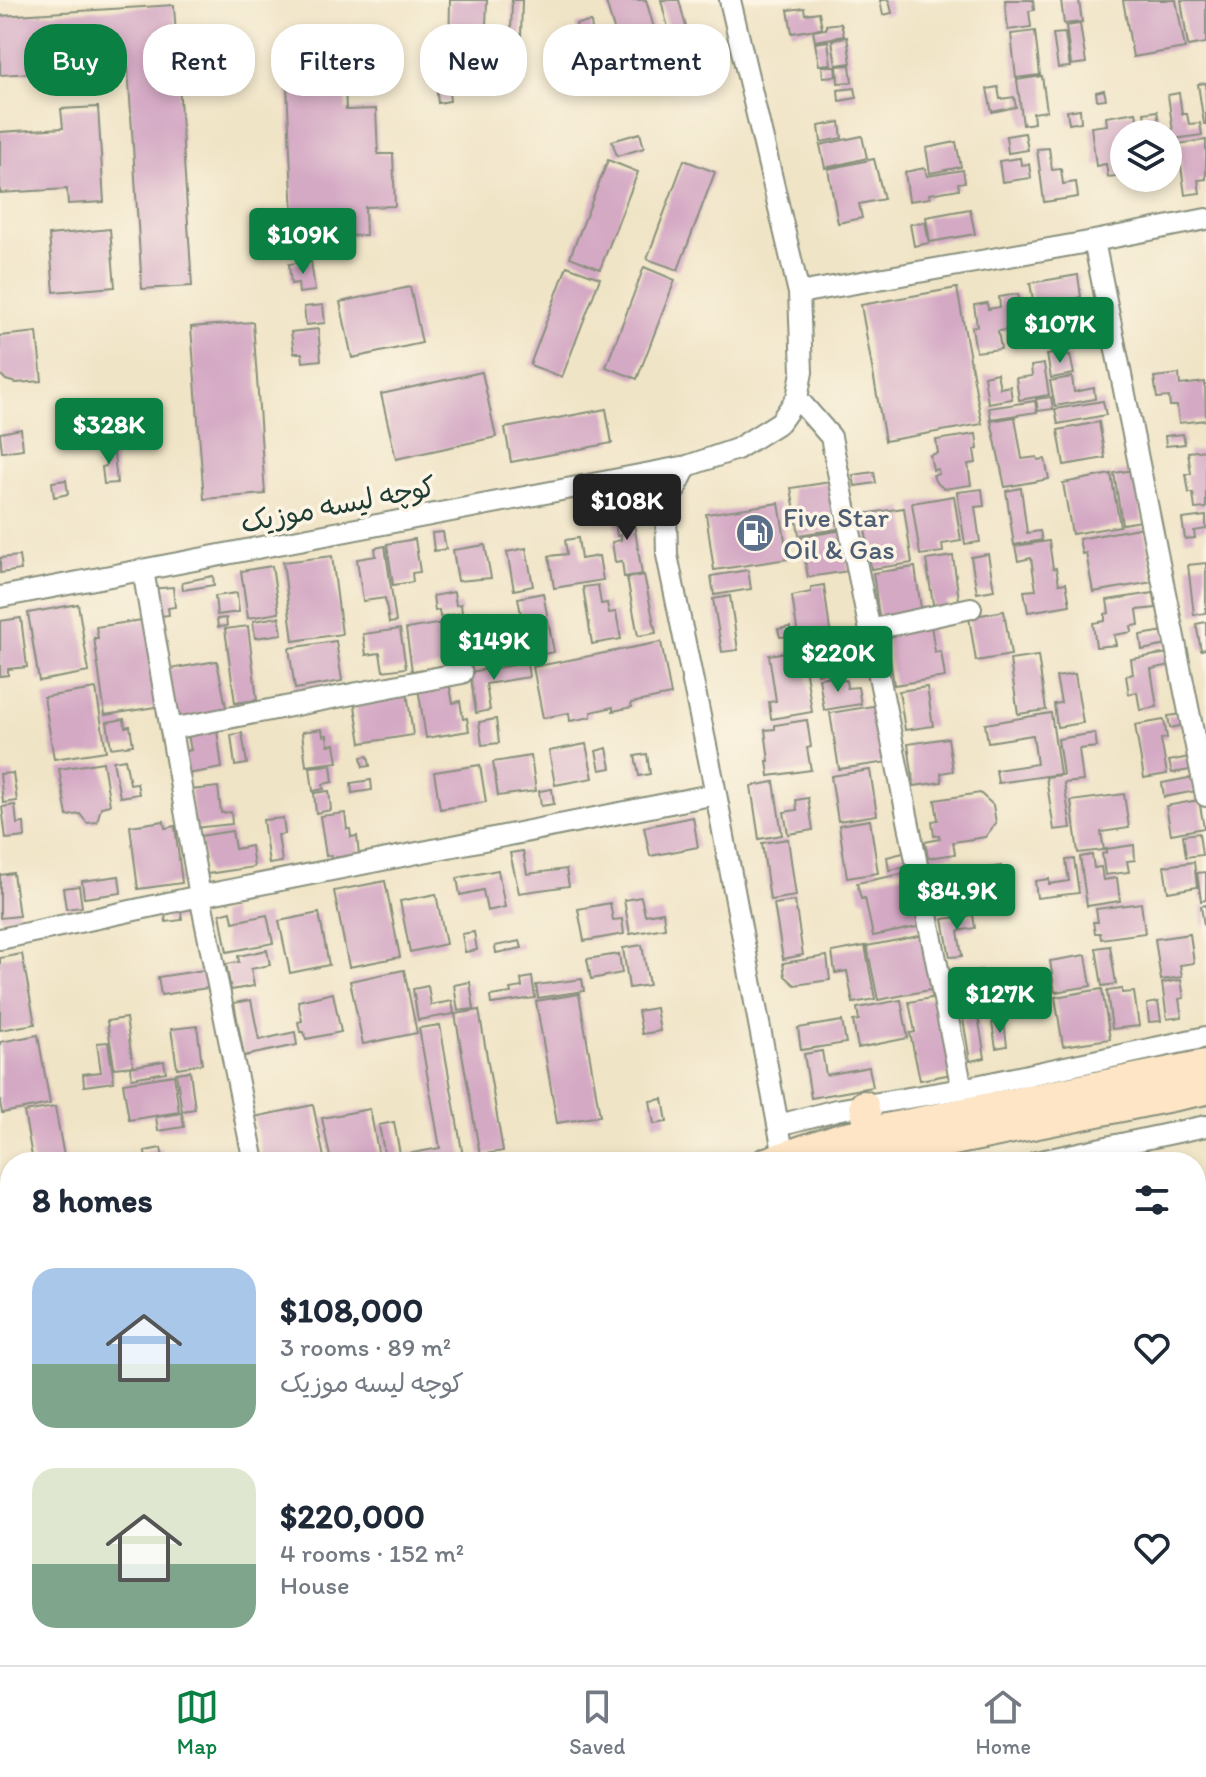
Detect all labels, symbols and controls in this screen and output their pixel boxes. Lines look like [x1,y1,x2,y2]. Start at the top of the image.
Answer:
chip: Buy [24,24,127,96]
chip: Rent [143,24,255,96]
chip: Filters [271,24,404,96]
chip: New [420,24,527,96]
chip: Apartment [543,24,730,96]
map controls [1110,120,1182,192]
button: layers [1110,120,1182,192]
pin: $109K [247,208,359,276]
text: $109K [267,218,339,250]
pin: $107K [1004,297,1116,365]
text: $107K [1025,307,1095,339]
pin: $328K [53,398,165,466]
text: $328K [73,408,145,440]
street label: کوچه لیسه موزیک [238,468,439,541]
pin: $108K [571,474,683,542]
text: $108K [591,484,663,516]
place label: Five Star Oil & Gas [783,500,895,566]
fuel station icon: Five Star Oil & Gas [734,512,776,554]
pin: $149K [438,614,550,682]
text: $149K [458,624,530,656]
pin: $220K [782,626,894,694]
text: $220K [801,636,875,668]
pin: $84.9K [892,864,1022,932]
text: $84.9K [917,874,997,906]
pin: $127K [944,967,1056,1035]
text: $127K [966,977,1034,1009]
icon: filters [1130,1178,1174,1222]
text: 8 homes [32,1180,153,1221]
text: $108,000 [280,1290,423,1331]
icon: home [96,1300,192,1396]
icon: heart [1130,1326,1174,1370]
text: 3 rooms · 89 m² [280,1331,451,1363]
text: کوچه لیسه موزیک [280,1367,464,1399]
text: $220,000 [280,1496,425,1537]
icon: home [96,1500,192,1596]
icon: heart [1130,1526,1174,1570]
text: 4 rooms · 152 m² [280,1537,464,1569]
text: House [280,1569,350,1601]
tab: Map [175,1685,219,1760]
tab: Saved [569,1685,625,1760]
tab: Home [975,1685,1031,1760]

